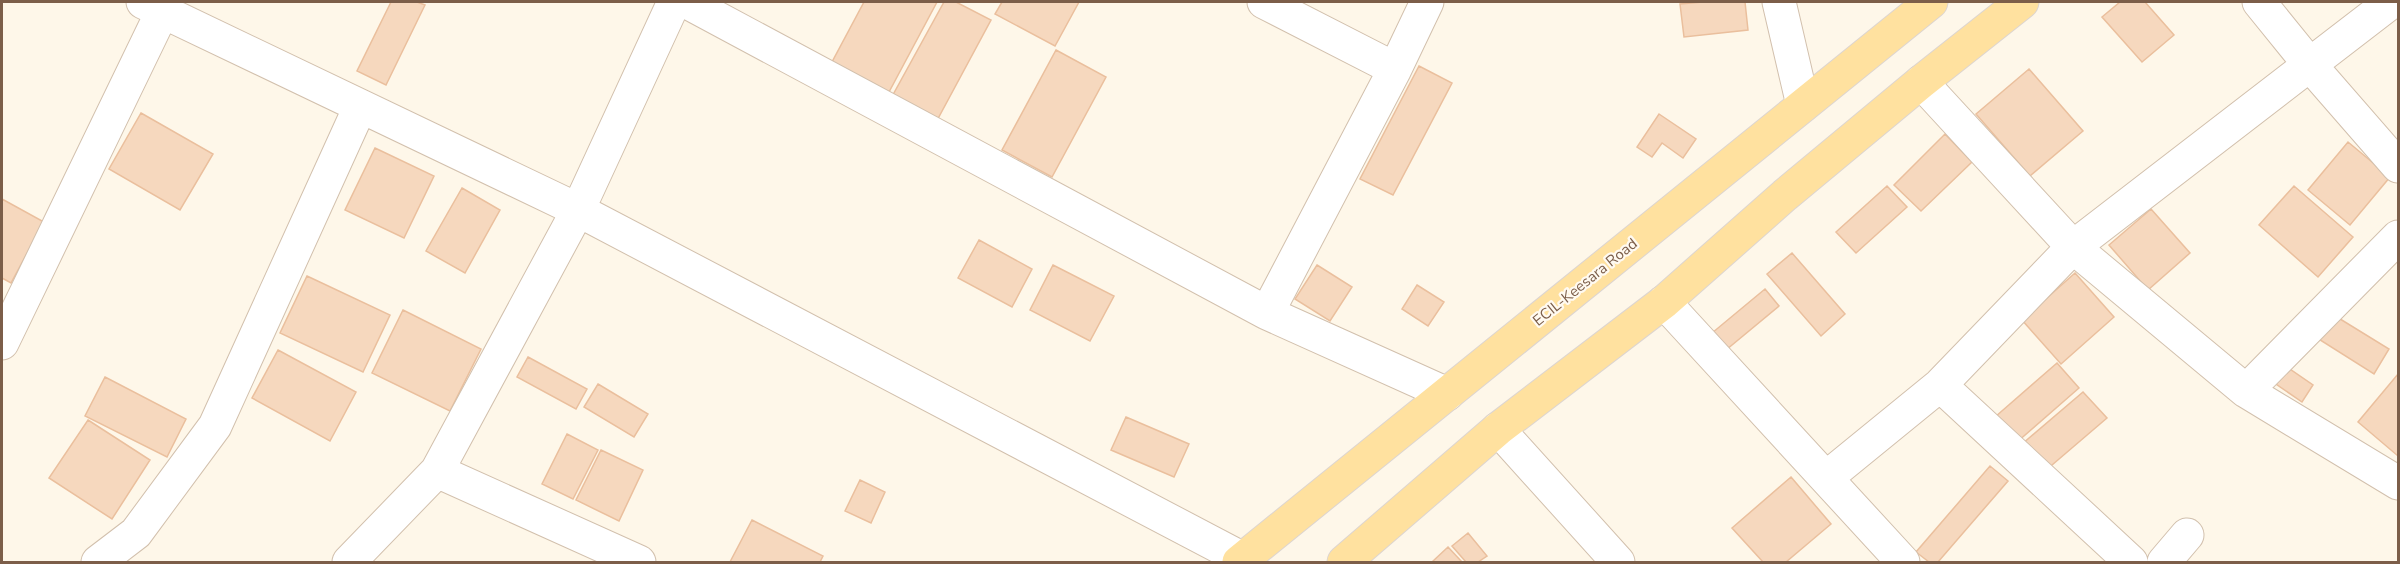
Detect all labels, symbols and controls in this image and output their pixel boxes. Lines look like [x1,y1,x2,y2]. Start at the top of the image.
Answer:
street label: ECIL-Keesara Road [1529,234,1641,330]

